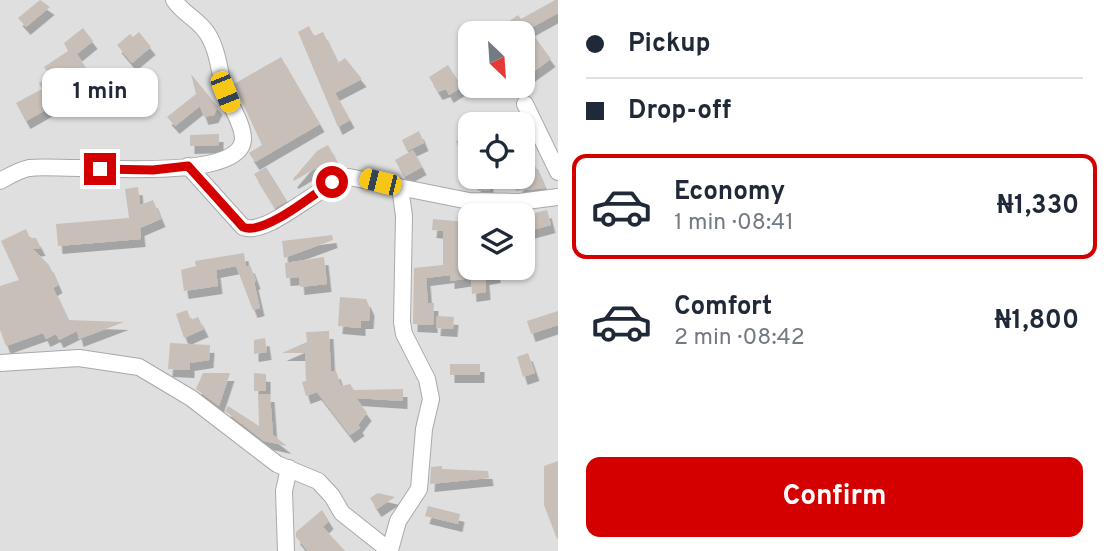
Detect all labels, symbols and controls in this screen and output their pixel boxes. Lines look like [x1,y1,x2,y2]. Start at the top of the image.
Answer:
north arrow [458,21,536,98]
map controls [458,21,535,280]
text: Pickup [628,28,711,61]
callout: 1 min [42,68,158,116]
car [208,69,243,115]
text: 1 min [72,78,128,107]
text: Drop-off [628,95,731,128]
button: locate [458,112,535,189]
route end [84,153,116,185]
route start [316,166,348,198]
car [358,167,403,197]
icon: car [590,175,653,238]
text: Economy [674,176,785,209]
text: ₦1,330 [997,190,1079,223]
button: layers [458,203,535,280]
text: 1 min · 08:41 [674,209,794,238]
icon: car [590,290,653,353]
text: Comfort [674,291,772,324]
text: ₦1,800 [994,305,1079,338]
text: 2 min · 08:42 [674,324,805,353]
button: Confirm [586,457,1083,537]

